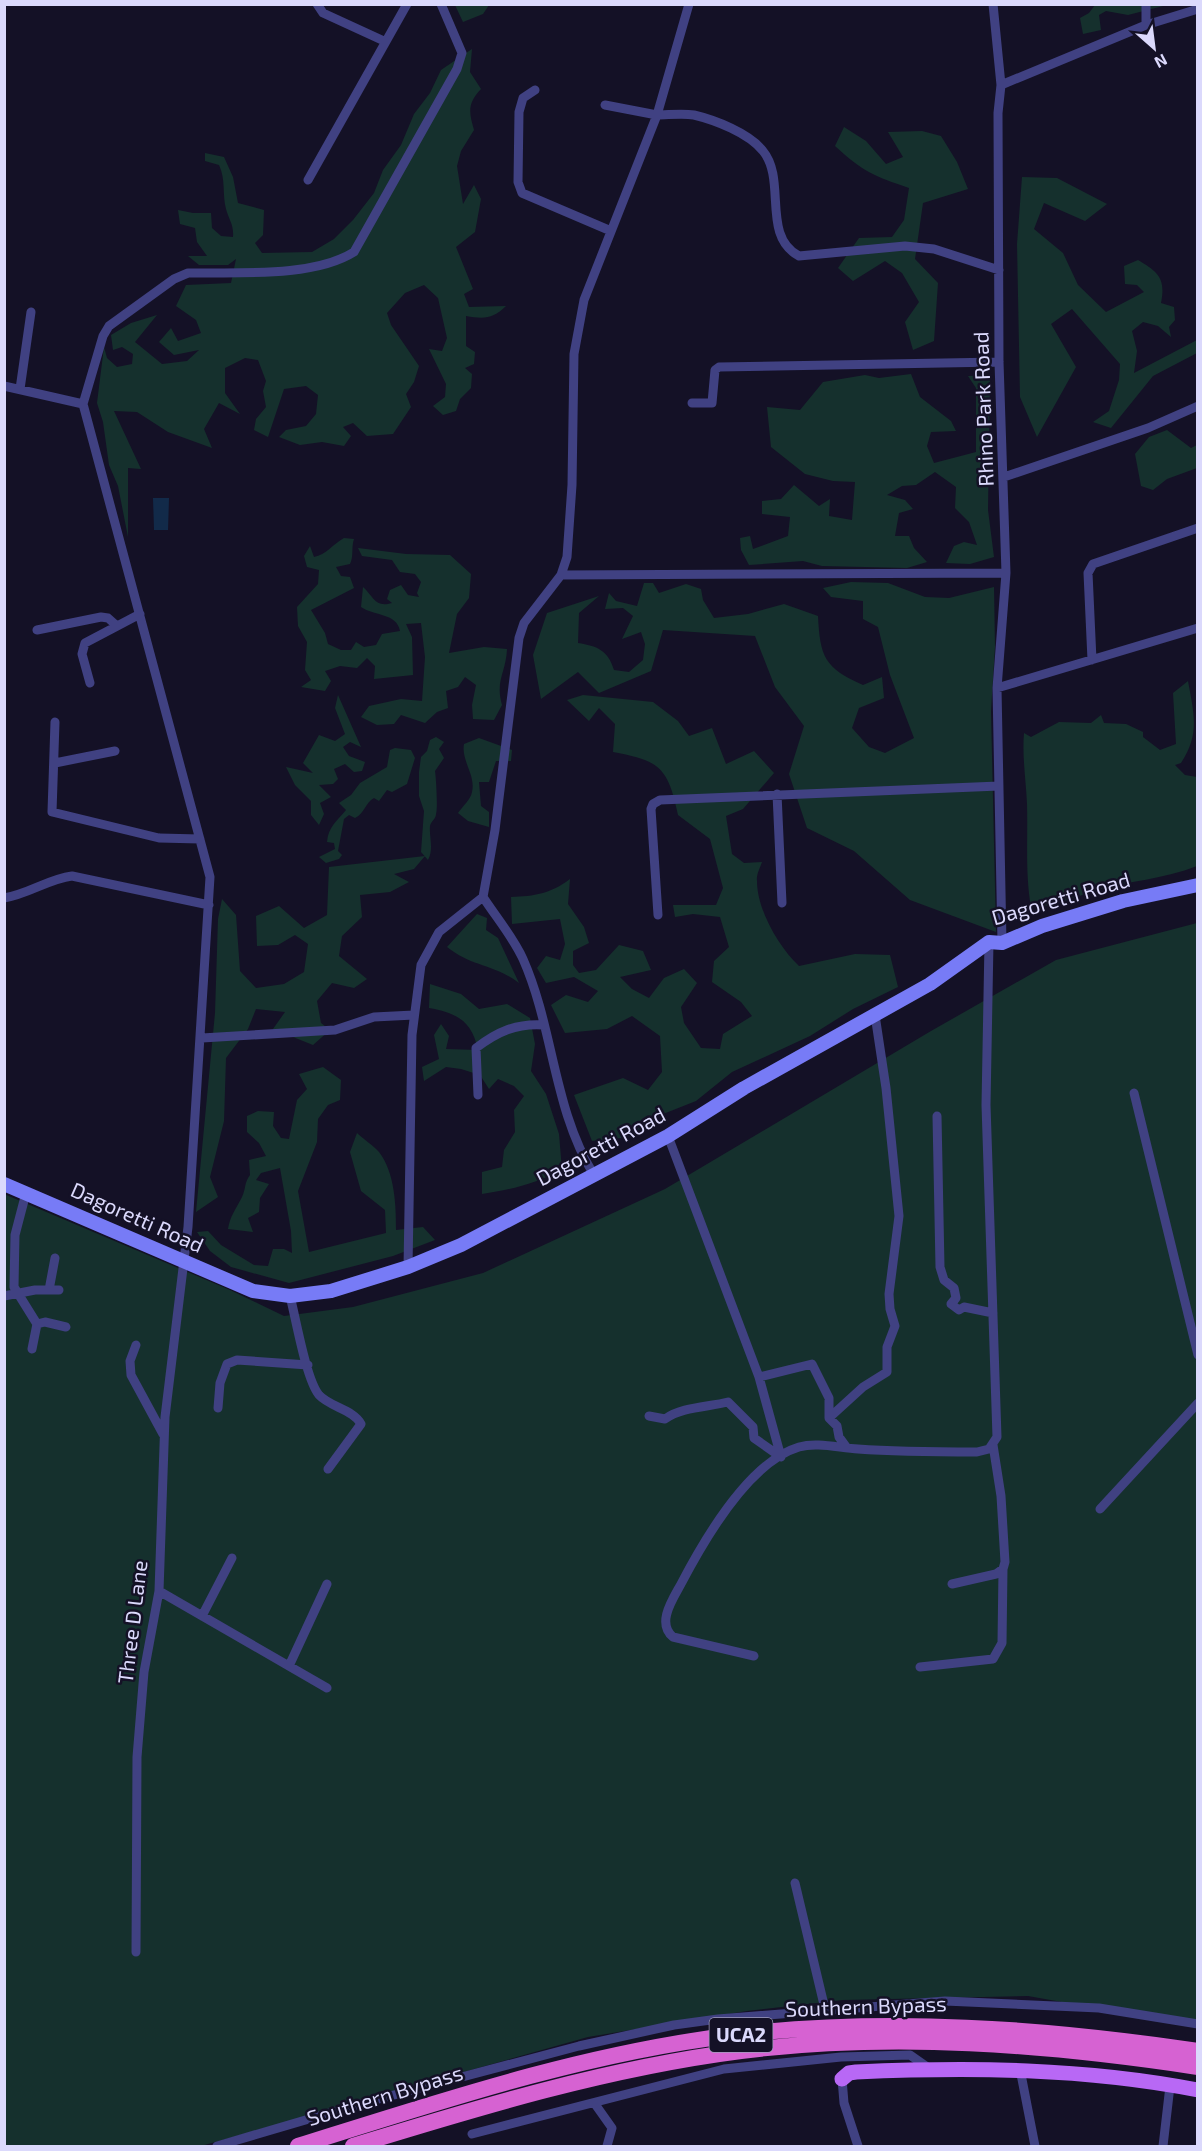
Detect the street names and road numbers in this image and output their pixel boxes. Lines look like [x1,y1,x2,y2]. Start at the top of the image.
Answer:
street label: Rhino Park Road [967,331,998,487]
street label: Dagoretti Road [989,866,1133,929]
street label: Dagoretti Road [531,1101,669,1190]
street label: Dagoretti Road [67,1176,208,1257]
street label: Three D Lane [112,1559,151,1685]
street label: Southern Bypass [785,1990,947,2021]
road number: UCA2 [710,2018,772,2052]
street label: Southern Bypass [304,2059,466,2130]

